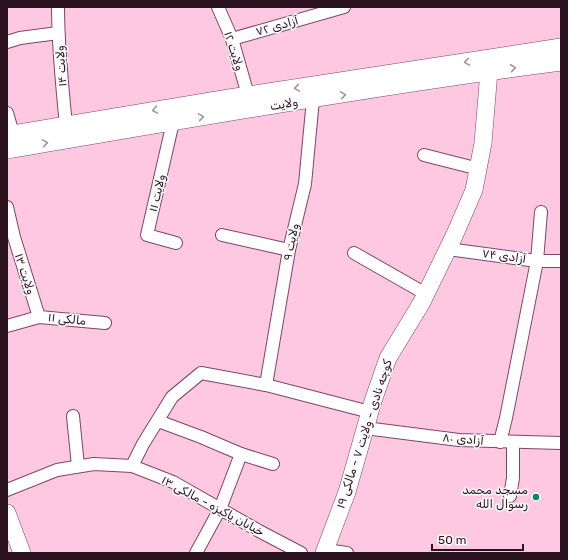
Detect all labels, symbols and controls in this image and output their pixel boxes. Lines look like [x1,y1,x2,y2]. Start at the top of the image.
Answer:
street label: آزادی ۷۲ [254,13,301,40]
street label: ولایت ۱۲ [220,30,247,73]
street label: ولایت ۱۴ [53,45,70,87]
one-way arrow [464,57,470,66]
one-way arrow [510,64,517,73]
one-way arrow [294,83,300,91]
one-way arrow [340,91,347,99]
street label: ولایت [269,95,299,114]
one-way arrow [152,106,158,114]
one-way arrow [198,114,204,122]
one-way arrow [42,140,49,148]
street label: ولایت ۱۱ [146,173,169,213]
street label: ولایت ۹ [280,222,303,262]
street label: آزادی ۷۴ [481,246,528,267]
street label: ولایت ۱۳ [11,252,38,297]
street label: مالکی ۱۱ [47,310,87,329]
street label: کوچه نادی - ولایت ۷ - مالکی ۱۹ [333,357,396,511]
street label: آزادی ۸۰ [442,430,485,449]
street label: خیابان پاکیزه - مالکی ۱۳ [159,473,267,540]
place label: مسجد محمد رسوال الله [462,483,528,512]
marker: مسجد محمد رسوال الله [531,492,541,502]
scale bar [432,526,523,552]
text: 50 m [438,533,466,547]

